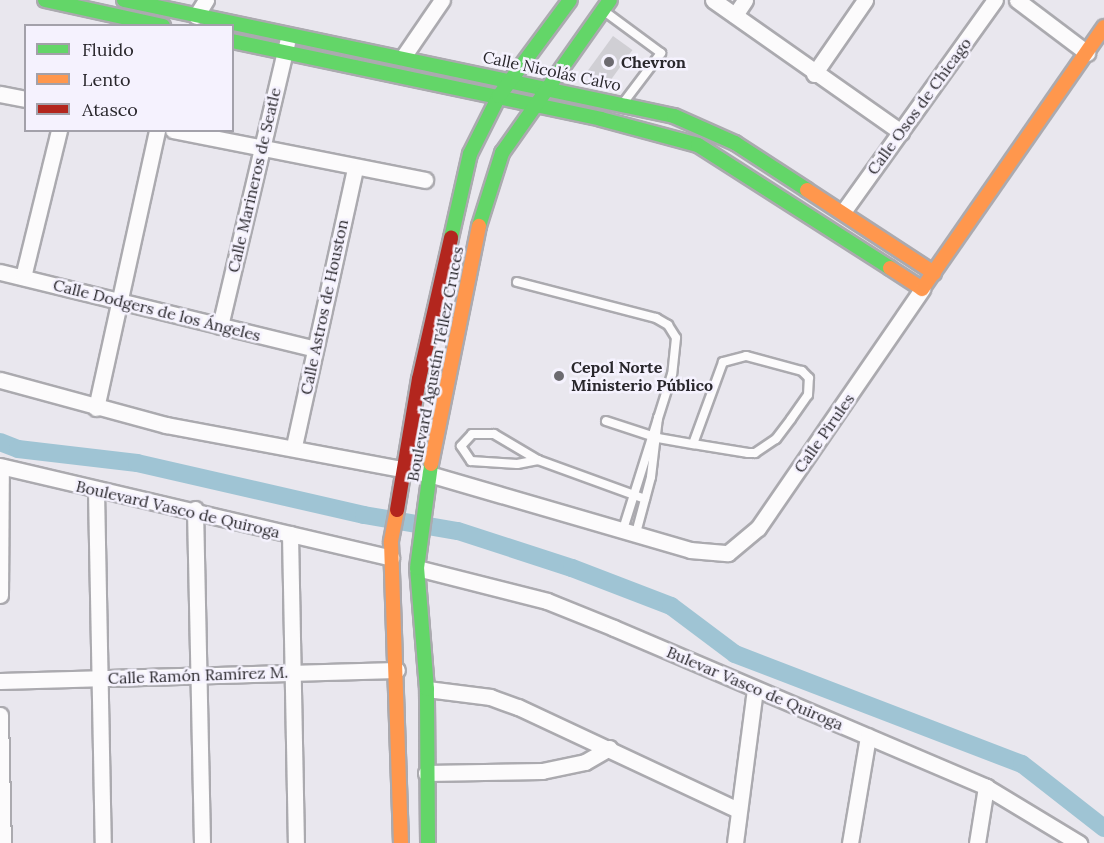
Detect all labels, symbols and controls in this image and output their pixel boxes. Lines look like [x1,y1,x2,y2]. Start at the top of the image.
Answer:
legend [24,24,234,132]
street label: Calle Osos de Chicago [863,34,975,178]
text: Fluido [82,38,134,61]
street label: Calle Nicolás Calvo [481,47,623,95]
place label: Chevron [621,52,686,72]
marker: Chevron [602,55,616,69]
text: Lento [82,68,130,91]
street label: Calle Marineros de Seatle [223,86,285,274]
text: Atasco [82,98,138,121]
street label: Calle Astros de Houston [296,218,352,396]
street label: Boulevard Agustín Téllez Cruces [403,245,467,483]
street label: Calle Dodgers de los Ángeles [51,275,263,345]
place label: Cepol Norte Ministerio Público [571,357,713,395]
marker: Cepol Norte Ministerio Público [552,369,566,383]
street label: Calle Pirules [790,390,858,476]
street label: Boulevard Vasco de Quiroga [74,476,282,542]
street label: Bulevar Vasco de Quiroga [664,642,846,734]
street label: Calle Ramón Ramírez M. [107,662,289,688]

